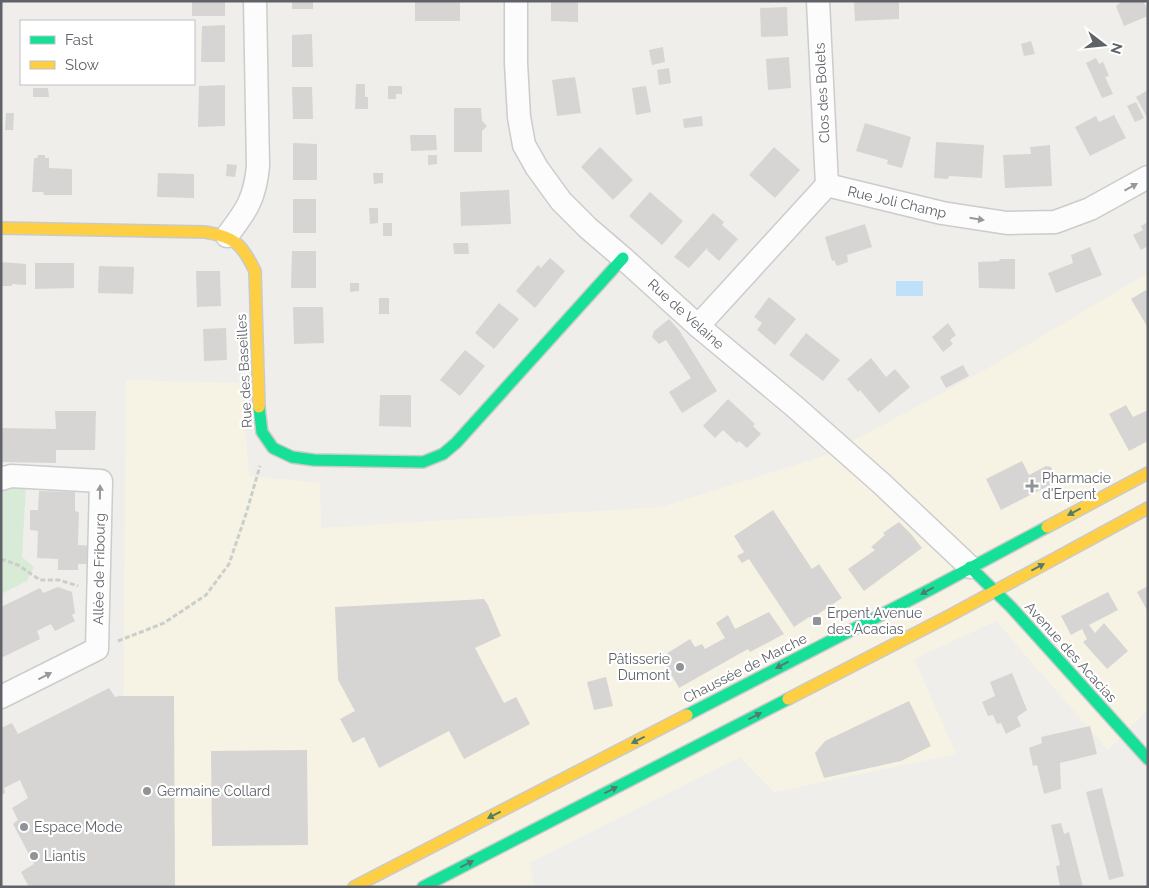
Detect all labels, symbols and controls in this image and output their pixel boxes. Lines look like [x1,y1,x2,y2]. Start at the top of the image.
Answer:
legend [20,20,195,85]
north arrow [1079,20,1129,70]
text: Fast [65,31,93,49]
text: N [1107,41,1126,56]
street label: Clos des Bolets [811,42,833,144]
text: Slow [65,56,99,74]
one-way arrow [1124,182,1137,191]
street label: Rue Joli Champ [846,183,948,221]
one-way arrow [969,215,985,223]
street label: Rue de Velaine [645,276,727,352]
street label: Rue des Baseilles [233,313,255,428]
place label: Pharmacie d'Erpent [1042,470,1111,502]
marker: Pharmacie d'Erpent [1026,480,1038,492]
one-way arrow [97,484,105,500]
one-way arrow [1067,508,1081,516]
street label: Allée de Fribourg [90,513,108,625]
one-way arrow [1031,563,1044,572]
one-way arrow [920,587,934,595]
street label: Avenue des Acacias [1022,599,1120,706]
place label: Erpent Avenue des Acacias [827,605,922,637]
marker: Erpent Avenue des Acacias [811,615,823,627]
street label: Chaussée de Marche [681,630,809,706]
place label: Pâtisserie Dumont [608,651,670,683]
marker: Pâtisserie Dumont [674,661,686,673]
one-way arrow [775,661,790,669]
one-way arrow [38,671,52,679]
one-way arrow [748,712,763,720]
one-way arrow [631,736,645,744]
place label: Germaine Collard [157,783,270,799]
marker: Germaine Collard [141,785,153,797]
one-way arrow [604,786,618,794]
one-way arrow [486,811,501,819]
place label: Espace Mode [34,819,122,835]
marker: Espace Mode [18,821,30,833]
place label: Liantis [44,848,86,864]
marker: Liantis [28,850,40,862]
one-way arrow [459,860,474,868]

